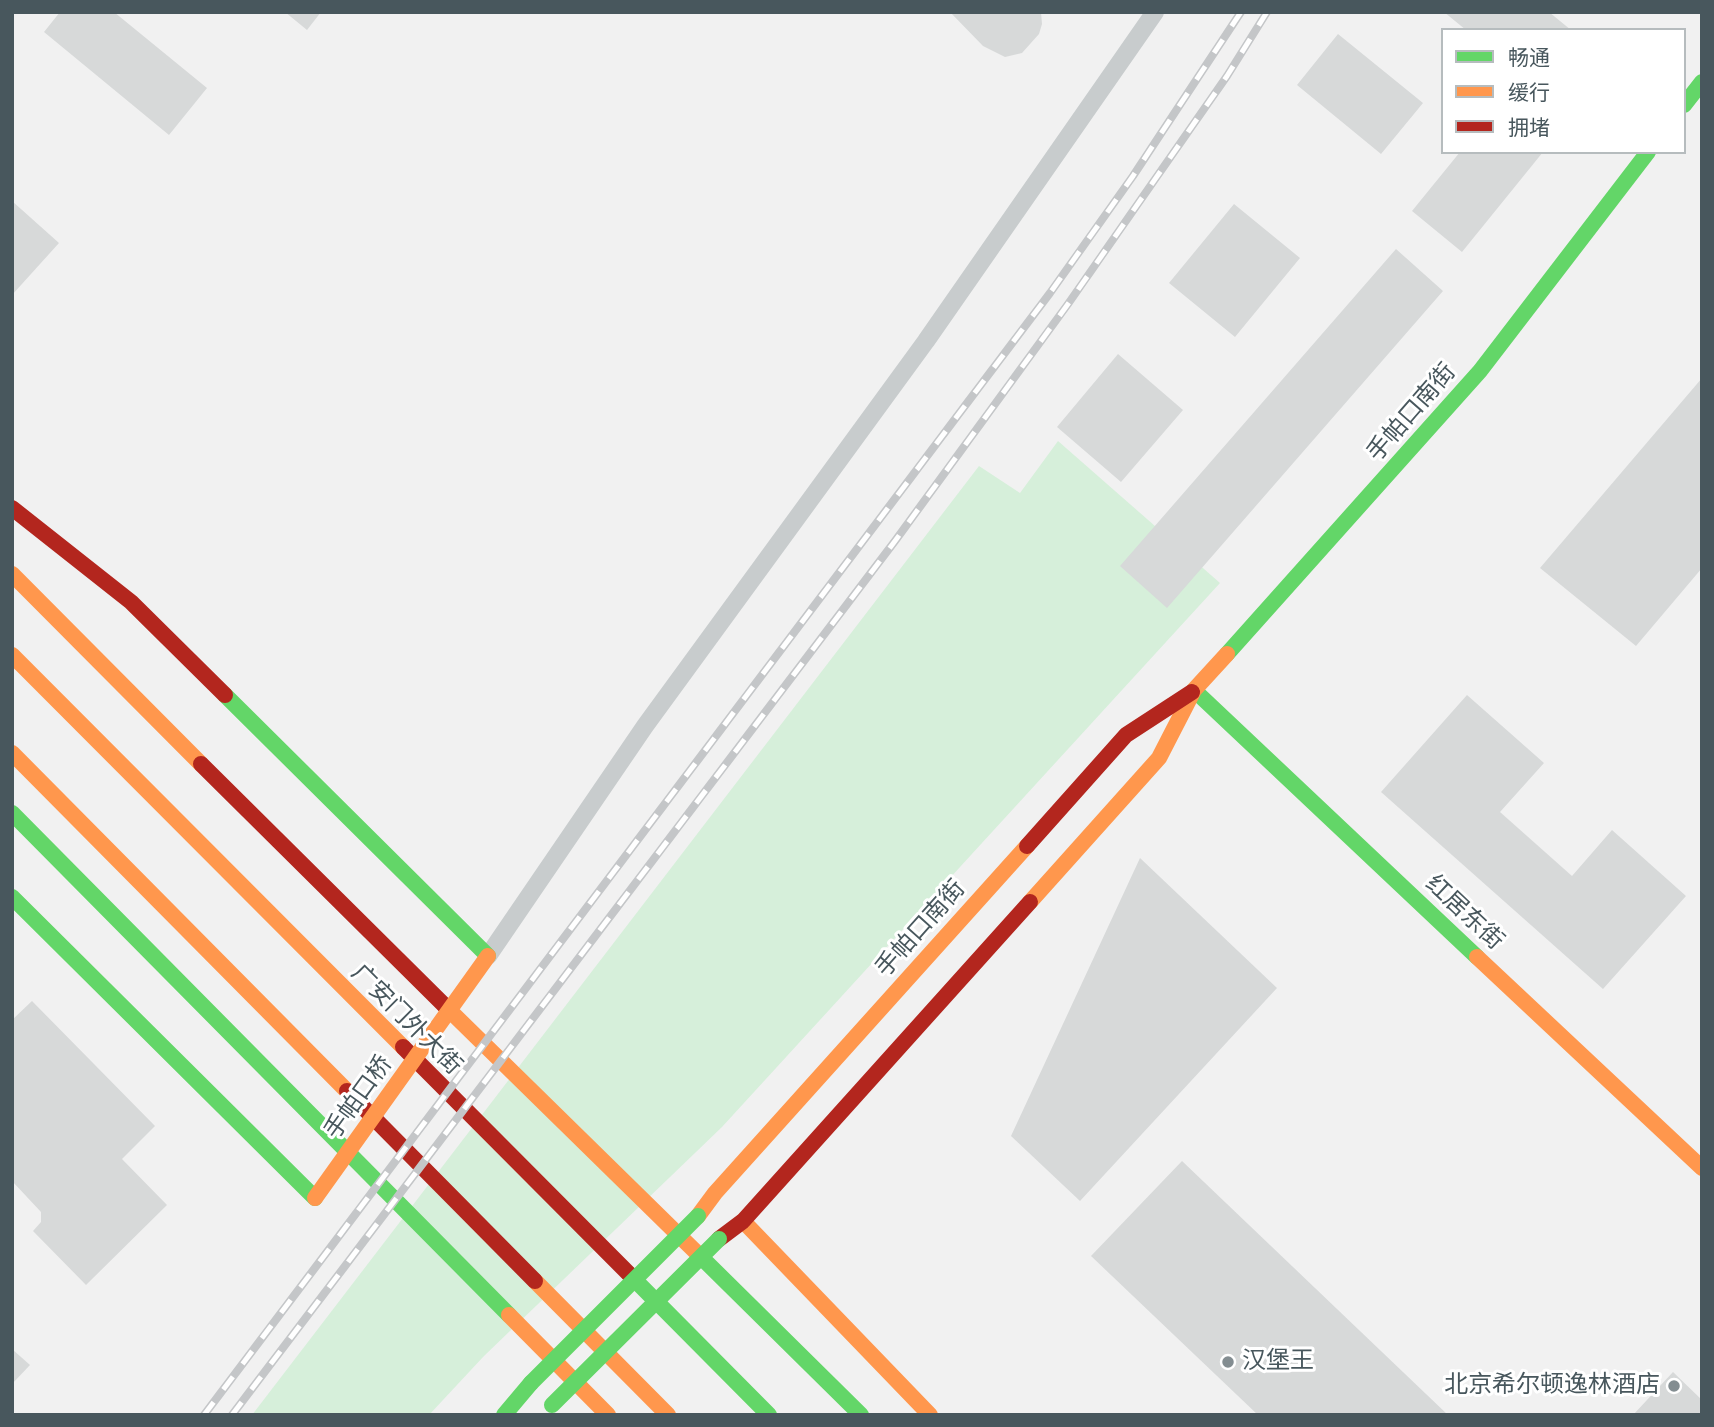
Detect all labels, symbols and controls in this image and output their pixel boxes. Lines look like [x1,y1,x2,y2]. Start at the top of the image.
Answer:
legend [1441,28,1686,154]
text: 畅通 [1508,43,1550,72]
text: 缓行 [1508,78,1550,107]
text: 拥堵 [1508,113,1550,142]
street label: 手帕口南街 [1362,358,1462,468]
street label: 红居东街 [1419,870,1509,956]
street label: 手帕口南街 [870,875,972,983]
street label: 广安门外大街 [345,959,467,1081]
street label: 手帕口桥 [319,1051,399,1145]
place label: 汉堡王 [1242,1348,1314,1376]
marker: 汉堡王 [1220,1354,1236,1370]
place label: 北京希尔顿逸林酒店 [1444,1372,1660,1400]
marker: 北京希尔顿逸林酒店 [1666,1378,1682,1394]

